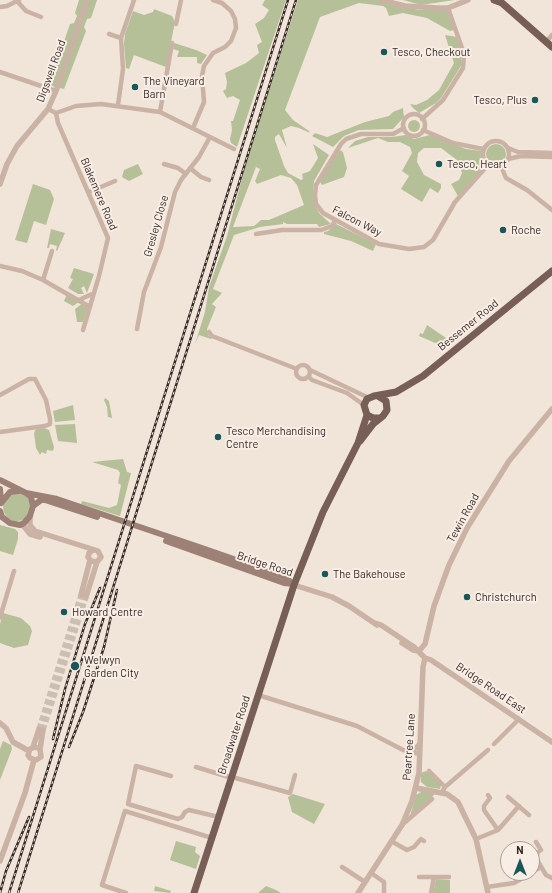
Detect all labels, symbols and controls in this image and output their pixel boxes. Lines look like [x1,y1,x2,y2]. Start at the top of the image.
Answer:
street label: Digswell Road [34,38,68,104]
place label: Tesco, Checkout [392,45,471,59]
marker: Tesco, Checkout [379,47,389,57]
place label: The Vineyard Barn [143,74,205,100]
marker: The Vineyard Barn [130,82,140,92]
place label: Tesco, Plus [474,93,527,107]
marker: Tesco, Plus [530,95,540,105]
street label: Blakemere Road [78,156,120,232]
place label: Tesco, Heart [447,157,507,171]
marker: Tesco, Heart [434,159,444,169]
street label: Gresley Close [141,194,171,258]
street label: Falcon Way [330,203,384,239]
place label: Roche [511,223,541,237]
marker: Roche [498,225,508,235]
street label: Bessemer Road [435,296,501,354]
place label: Tesco Merchandising Centre [226,424,326,450]
marker: Tesco Merchandising Centre [213,432,223,442]
street label: Tewin Road [444,491,482,545]
street label: Bridge Road [235,549,295,579]
place label: The Bakehouse [333,567,406,581]
marker: The Bakehouse [320,569,330,579]
place label: Christchurch [475,590,537,604]
marker: Christchurch [462,592,472,602]
place label: Howard Centre [72,605,143,619]
marker: Howard Centre [59,607,69,617]
place label: Welwyn Garden City [84,653,139,679]
marker: Welwyn Garden City [69,660,81,672]
street label: Bridge Road East [453,660,529,716]
street label: Broadwater Road [215,694,253,776]
street label: Peartree Lane [400,713,418,781]
north arrow [500,841,540,881]
text: N [516,843,524,856]

